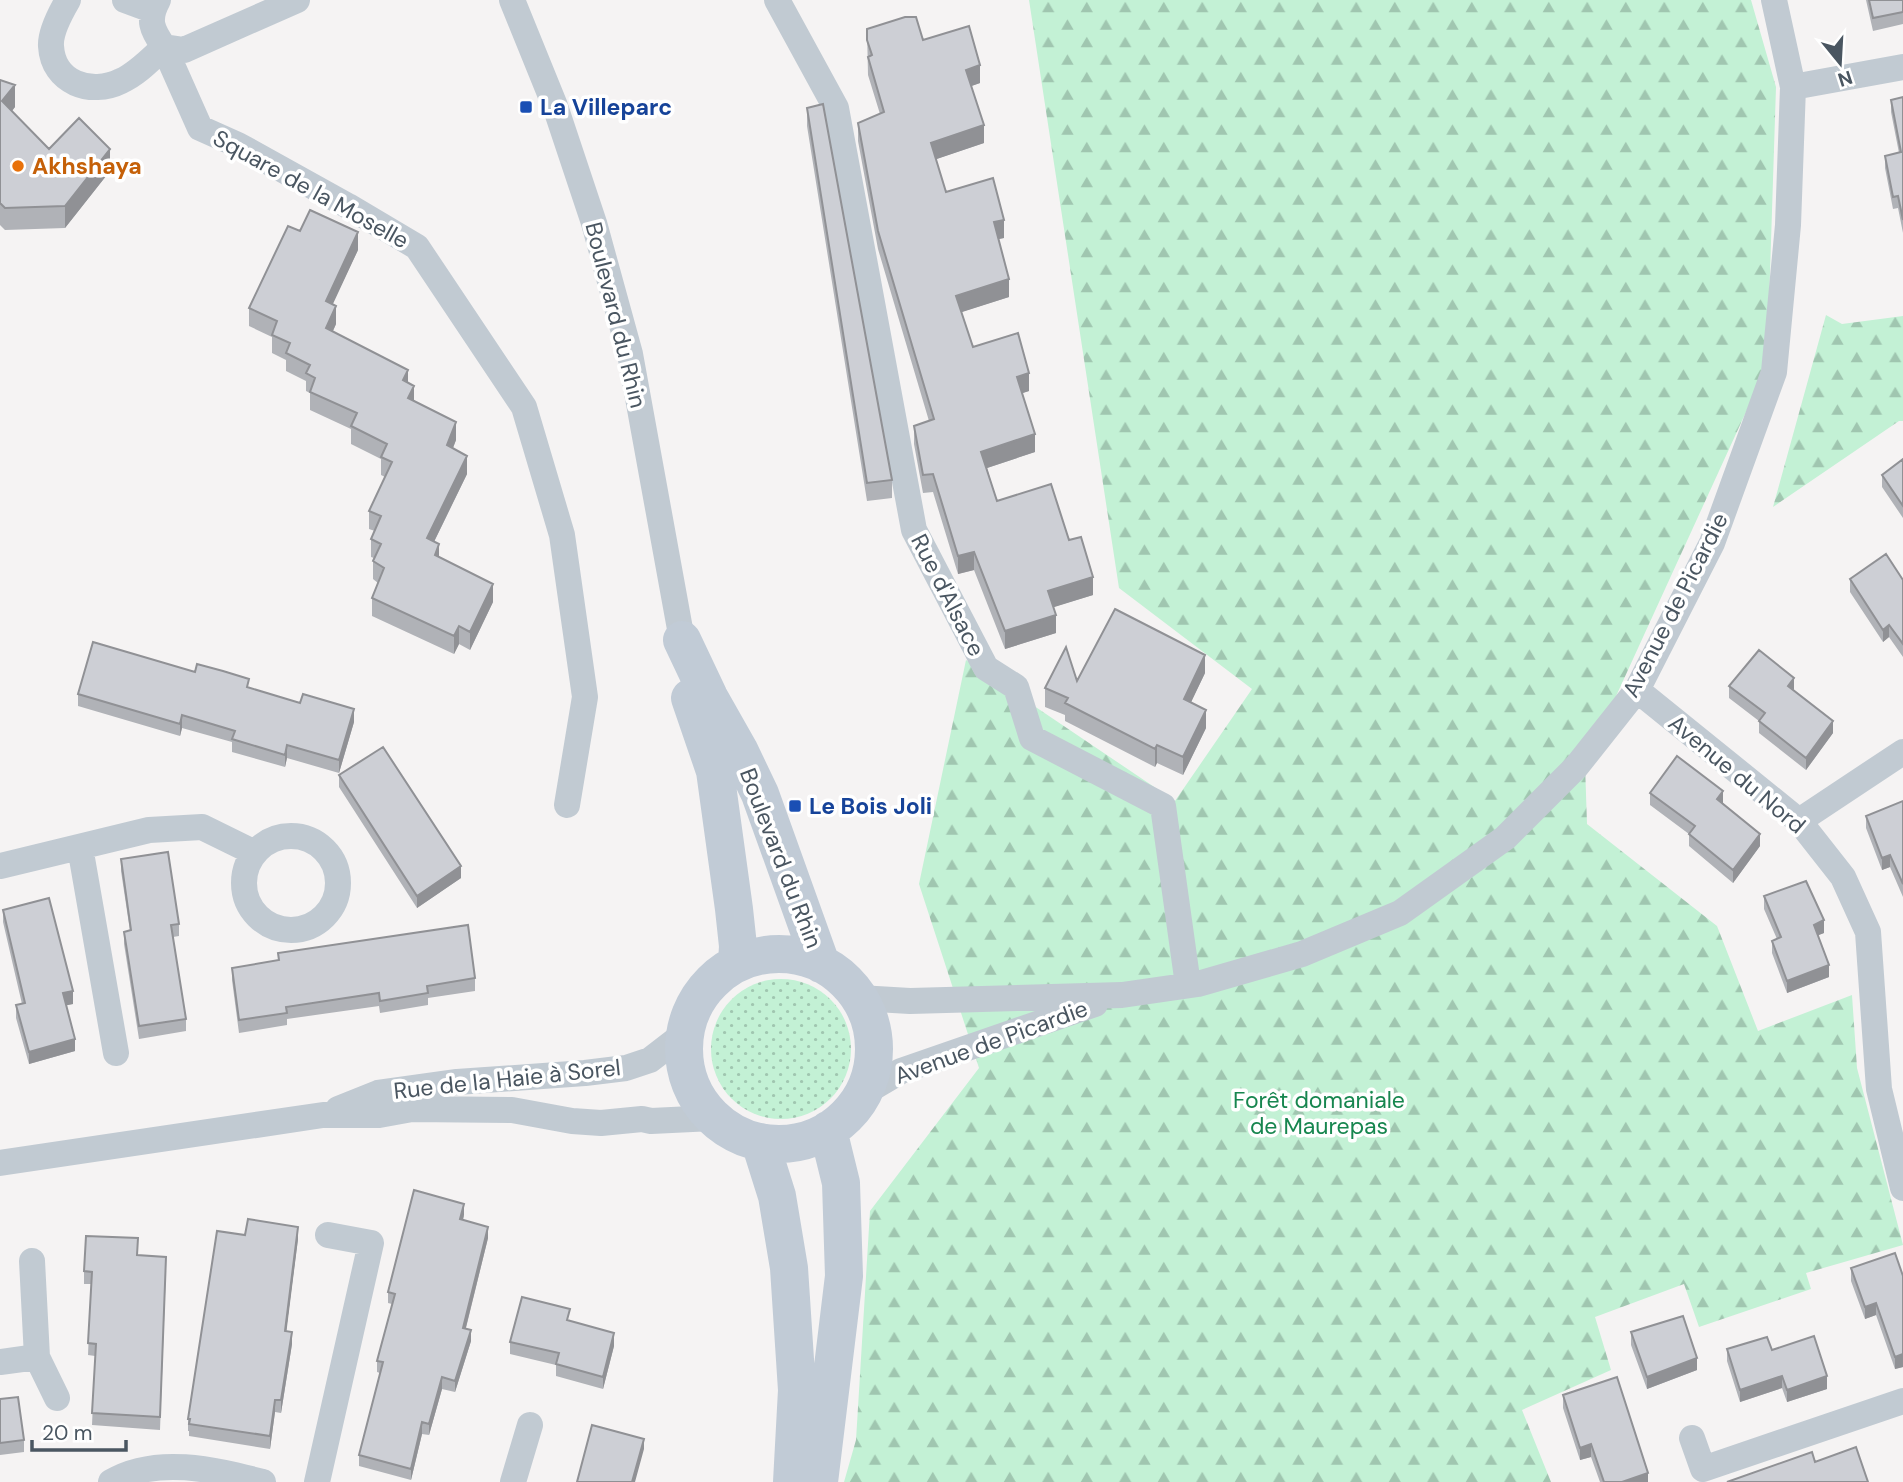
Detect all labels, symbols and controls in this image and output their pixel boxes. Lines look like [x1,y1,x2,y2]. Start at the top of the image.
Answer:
north arrow [1805,28,1875,98]
text: N [1835,65,1856,93]
place label: La Villeparc [540,92,672,122]
marker: La Villeparc [518,99,534,115]
street label: Square de la Moselle [208,123,414,255]
place label: Akhshaya [32,151,142,181]
marker: Akhshaya [10,158,26,174]
street label: Boulevard du Rhin [578,219,654,411]
street label: Avenue de Picardie [1615,508,1735,702]
street label: Rue d'Alsace [904,529,992,661]
street label: Avenue du Nord [1662,708,1812,840]
street label: Boulevard du Rhin [733,764,829,952]
place label: Le Bois Joli [809,791,932,821]
marker: Le Bois Joli [787,798,803,814]
street label: Avenue de Picardie [890,993,1092,1091]
street label: Rue de la Haie à Sorel [392,1052,622,1106]
park label: Forêt domaniale de Maurepas [1233,1085,1405,1141]
scale bar [32,1408,126,1452]
text: 20 m [42,1419,93,1447]

